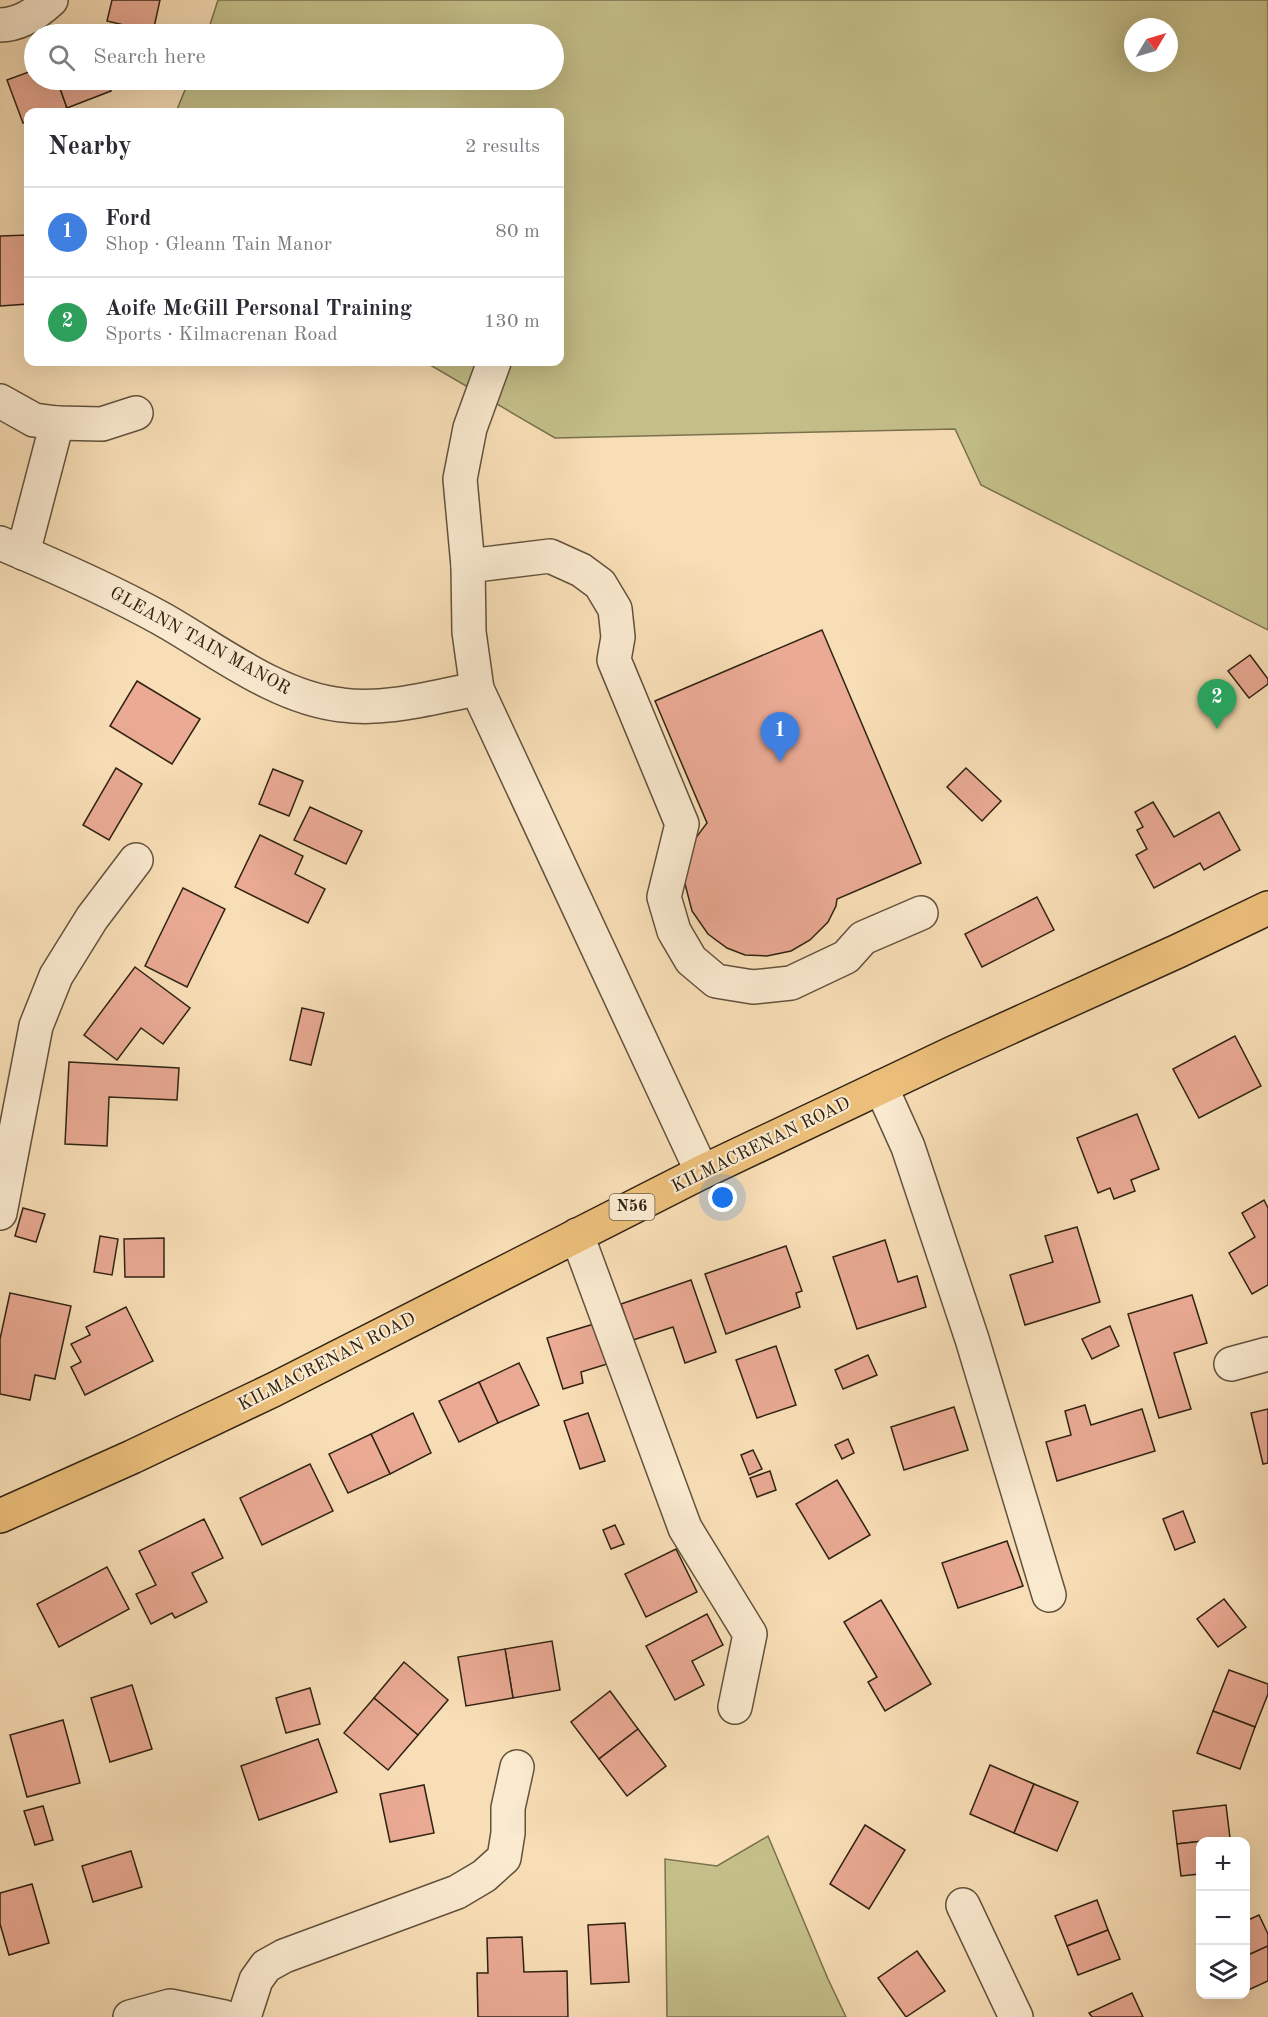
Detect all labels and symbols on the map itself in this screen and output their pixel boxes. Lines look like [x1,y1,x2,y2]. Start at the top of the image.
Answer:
north arrow [1124,18,1178,72]
street label: GLEANN TAIN MANOR [107,584,293,698]
pin: 2 [1198,680,1236,729]
pin: 1 [760,712,800,762]
street label: KILMACRENAN ROAD [669,1094,853,1196]
your location [708,1183,737,1212]
road number: N56 [610,1194,654,1220]
street label: KILMACRENAN ROAD [235,1309,419,1415]

